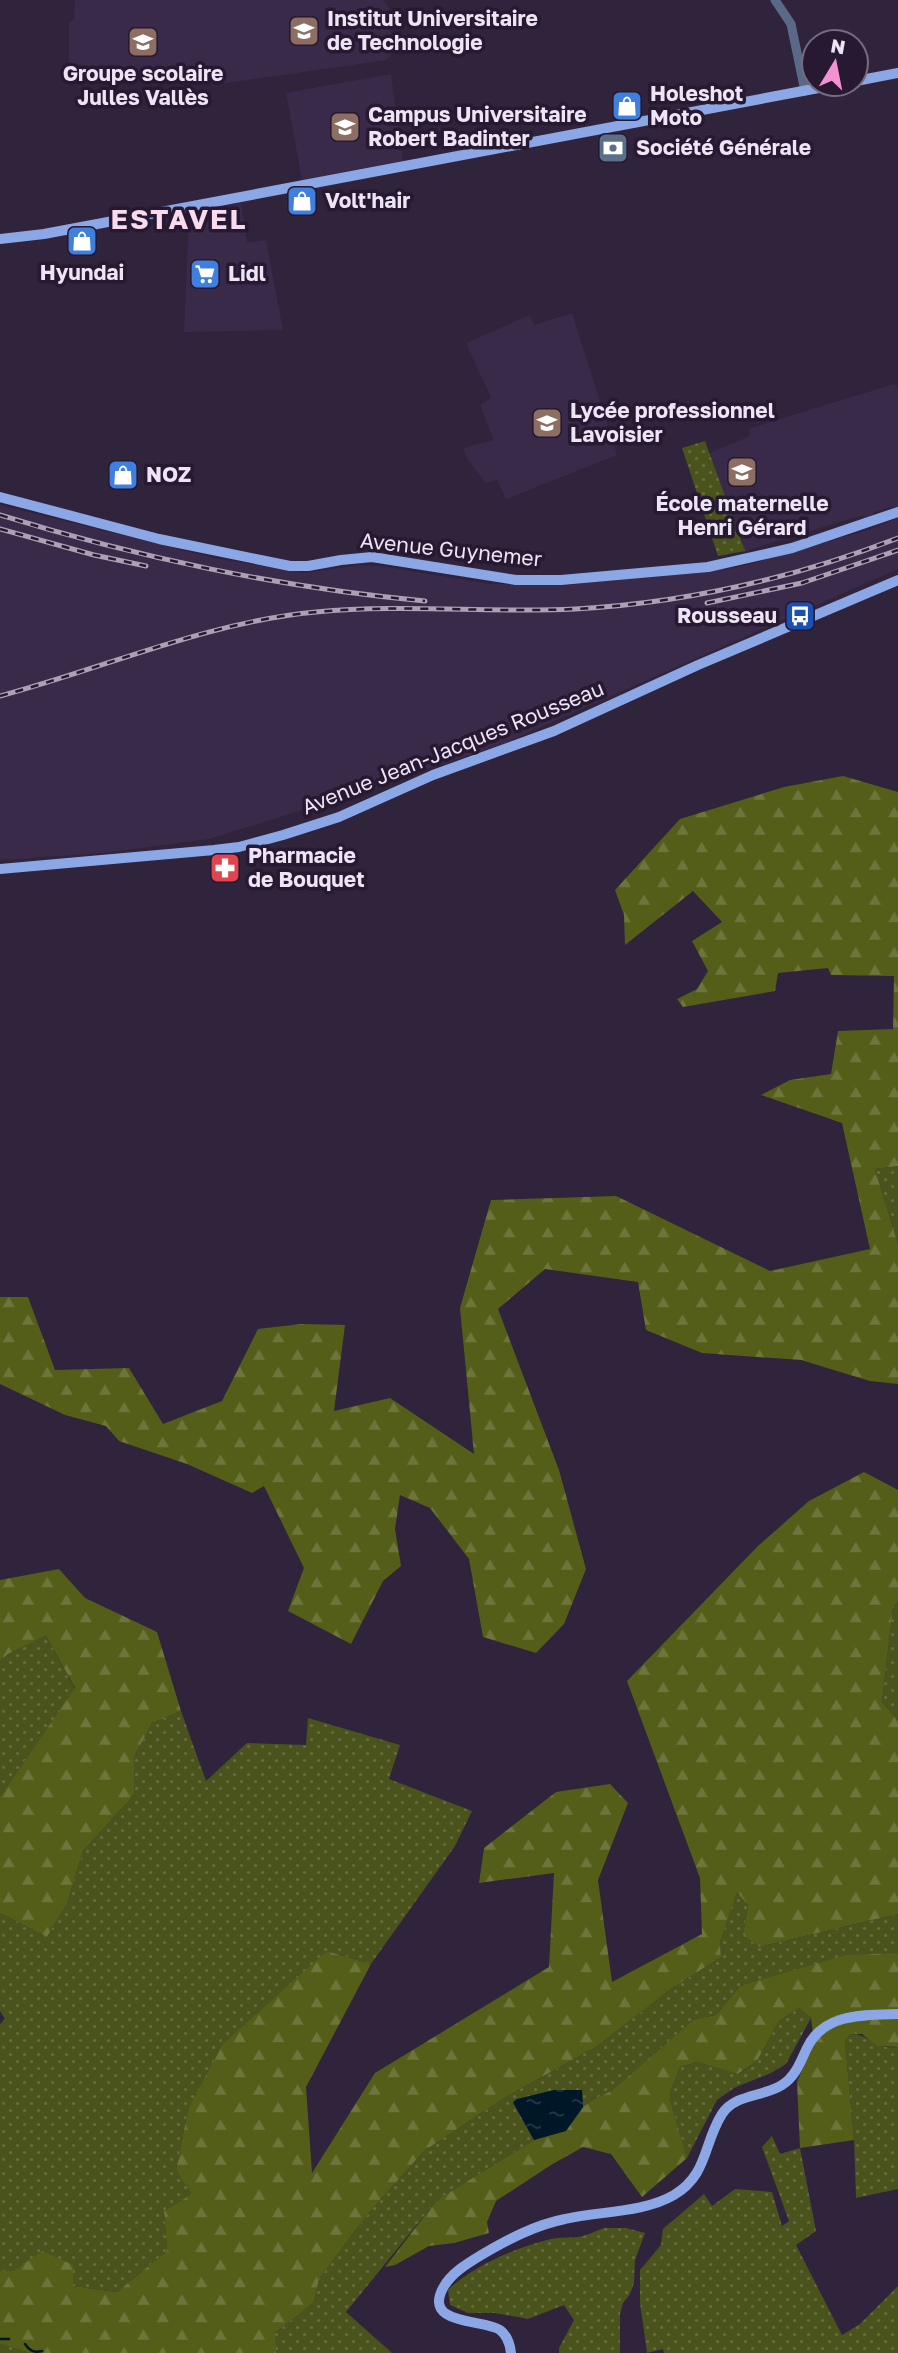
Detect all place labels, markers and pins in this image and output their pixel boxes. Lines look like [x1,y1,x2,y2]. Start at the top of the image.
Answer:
place label: Institut Universitaire de Technologie [327,5,538,55]
school or university icon: Institut Universitaire de Technologie [287,14,321,48]
school or university icon: Groupe scolaire Julles Vallès [126,25,160,59]
place label: Groupe scolaire Julles Vallès [63,60,223,110]
place label: Holeshot Moto [650,80,743,130]
shop icon: Holeshot Moto [610,89,644,123]
place label: Campus Universitaire Robert Badinter [368,101,587,151]
school or university icon: Campus Universitaire Robert Badinter [328,110,362,144]
bank icon: Société Générale [596,131,630,165]
place label: Société Générale [636,134,811,160]
shop icon: Volt'hair [285,184,319,218]
place label: Volt'hair [325,187,410,213]
shop icon: Hyundai [65,224,99,258]
supermarket icon: Lidl [188,257,222,291]
place label: Hyundai [40,259,124,285]
place label: Lidl [228,260,266,286]
place label: Lycée professionnel Lavoisier [570,397,775,447]
school or university icon: Lycée professionnel Lavoisier [530,406,564,440]
school or university icon: École maternelle Henri Gérard [725,455,759,489]
shop icon: NOZ [106,458,140,492]
place label: NOZ [146,461,191,487]
place label: École maternelle Henri Gérard [655,490,829,540]
bus stop icon: Rousseau [783,599,817,633]
place label: Rousseau [677,602,777,628]
place label: Pharmacie de Bouquet [248,842,365,892]
pharmacy icon: Pharmacie de Bouquet [208,851,242,885]

